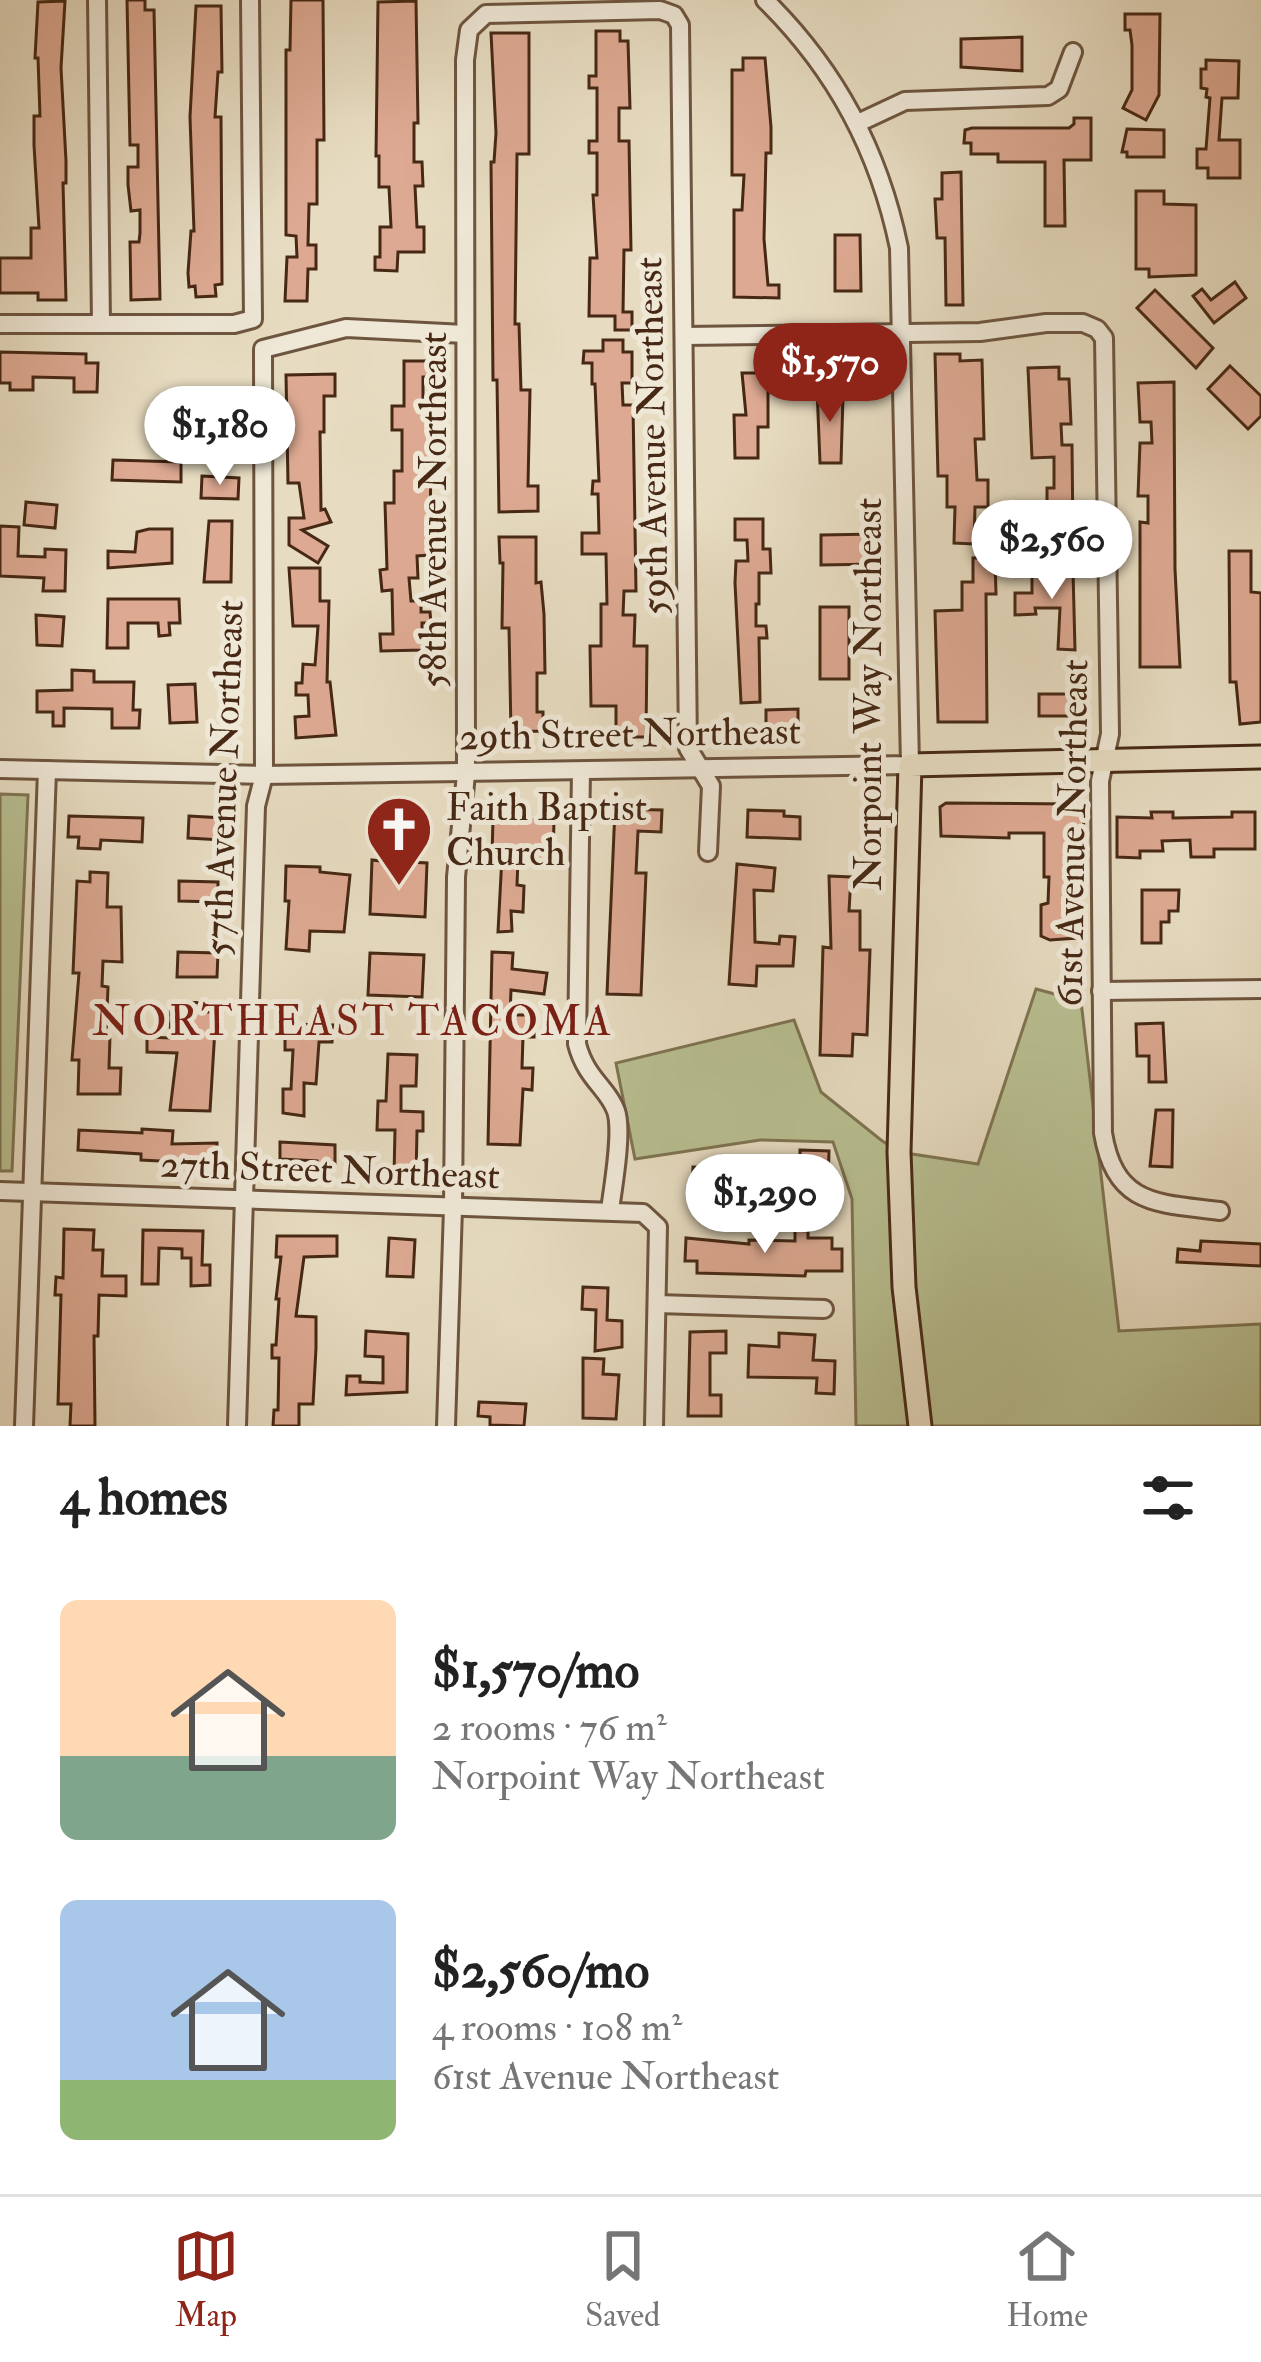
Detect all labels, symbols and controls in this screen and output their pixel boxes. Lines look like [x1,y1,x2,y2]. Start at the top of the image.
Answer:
street label: 59th Avenue Northeast [624,256,680,616]
pin: $1,570 [732,323,928,425]
street label: 58th Avenue Northeast [409,332,458,688]
text: $1,570 [780,337,880,386]
pin: $1,180 [122,386,318,488]
text: $1,180 [171,400,269,449]
street label: Norpoint Way Northeast [844,498,893,890]
pin: $2,560 [954,500,1150,602]
text: $2,560 [998,514,1106,563]
street label: 57th Avenue Northeast [193,599,255,957]
street label: 61st Avenue Northeast [1044,659,1100,1007]
street label: 29th Street Northeast [459,707,801,761]
place label: Faith Baptist Church [446,783,647,877]
church icon: Faith Baptist Church [364,794,434,888]
district label: NORTHEAST TACOMA [92,996,614,1048]
street label: 27th Street Northeast [159,1140,501,1200]
pin: $1,290 [667,1154,863,1256]
text: $1,290 [712,1168,818,1217]
icon: filters [1135,1465,1201,1531]
text: 4 homes [60,1466,228,1530]
text: $1,570/mo [432,1639,639,1703]
icon: home [156,1648,300,1792]
text: 2 rooms · 76 m² [432,1703,667,1752]
text: Norpoint Way Northeast [432,1752,825,1801]
text: $2,560/mo [432,1939,649,2003]
icon: home [156,1948,300,2092]
text: 4 rooms · 108 m² [432,2003,682,2052]
text: 61st Avenue Northeast [432,2052,780,2101]
tab: Map [173,2223,239,2336]
tab: Saved [585,2223,660,2336]
tab: Home [1006,2223,1088,2336]

